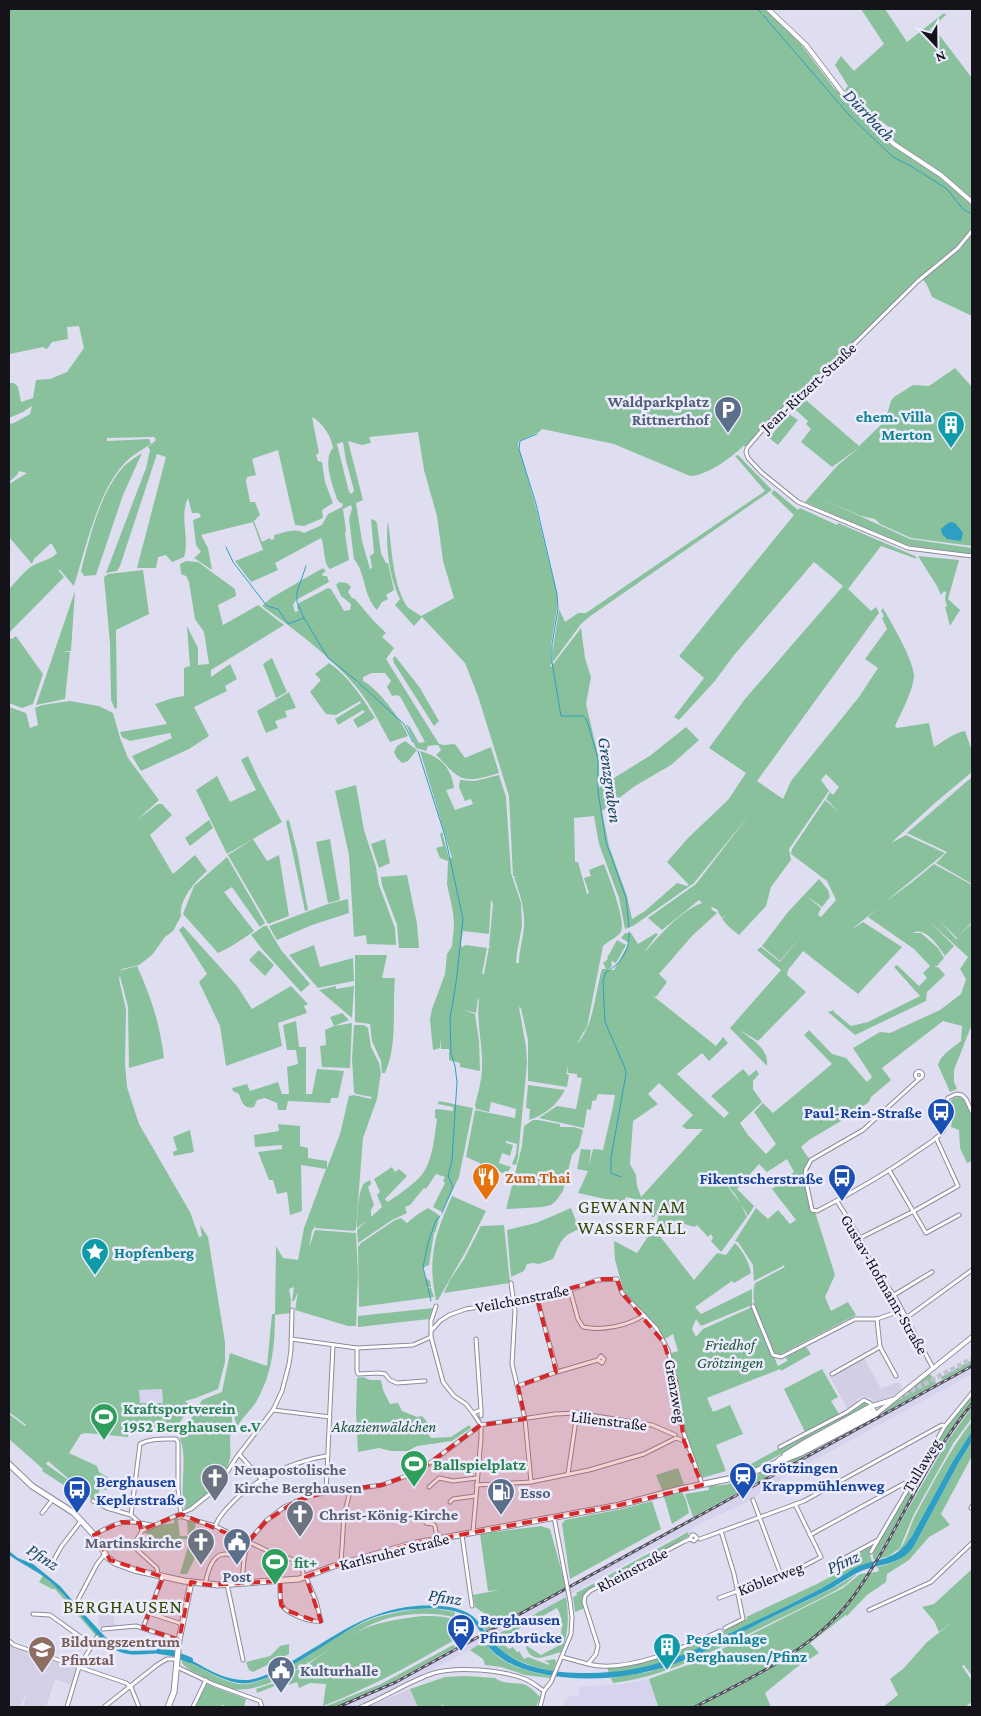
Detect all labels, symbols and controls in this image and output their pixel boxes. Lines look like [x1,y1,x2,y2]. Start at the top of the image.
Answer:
north arrow [911,20,961,70]
text: N [933,48,948,66]
water label: Dürrbach [839,85,899,145]
street label: Jean-Ritzert-Straße [756,339,860,438]
place label: Waldparkplatz Rittnerthof [607,393,711,428]
parking icon: Waldparkplatz Rittnerthof [713,395,743,434]
place label: ehem. Villa Merton [856,408,932,443]
building icon: ehem. Villa Merton [936,410,966,449]
water label: Grenzgraben [594,736,626,824]
bus stop icon: Paul-Rein-Straße [926,1097,956,1136]
place label: Paul-Rein-Straße [804,1104,923,1121]
restaurant icon: Zum Thai [471,1162,501,1201]
bus stop icon: Fikentscherstraße [827,1163,857,1202]
place label: Zum Thai [505,1169,571,1186]
place label: Fikentscherstraße [700,1170,824,1187]
district label: GEWANN AM WASSERFALL [577,1197,687,1238]
street label: Gustav-Hofmann-Straße [838,1211,932,1357]
place icon: Hopfenberg [80,1237,110,1276]
place label: Hopfenberg [114,1244,194,1261]
street label: Veilchenstraße [474,1281,570,1316]
park label: Friedhof Grötzingen [697,1336,763,1372]
street label: Grenzweg [661,1358,689,1425]
place label: Kraftsportverein 1952 Berghausen e.V [123,1400,261,1435]
sports icon: Kraftsportverein 1952 Berghausen e.V [89,1402,119,1441]
street label: Lilienstraße [570,1407,648,1434]
park label: Akazienwäldchen [331,1418,436,1435]
street label: Tullaweg [899,1435,945,1496]
sports icon: Ballspielplatz [399,1449,429,1488]
place label: Ballspielplatz [433,1456,527,1473]
place label: Grötzingen Krappmühlenweg [762,1459,885,1494]
place label: Neuapostolische Kirche Berghausen [234,1461,362,1496]
station icon: Grötzingen Krappmühlenweg [728,1461,758,1500]
church icon: Neuapostolische Kirche Berghausen [200,1463,230,1502]
place label: Berghausen Keplerstraße [96,1473,184,1508]
bus stop icon: Berghausen Keplerstraße [62,1475,92,1514]
fuel station icon: Esso [486,1477,516,1516]
place label: Esso [520,1484,550,1501]
church icon: Christ-König-Kirche [285,1499,315,1538]
place label: Christ-König-Kirche [319,1506,459,1523]
church icon: Martinskirche [186,1527,216,1566]
public building icon: Post [222,1527,252,1566]
street label: Karlsruher Straße [337,1530,451,1573]
place label: Martinskirche [85,1534,183,1551]
water label: Pfinz [23,1539,63,1575]
street label: Rheinstraße [594,1544,670,1595]
water label: Pfinz [824,1546,863,1578]
sports icon: fit+ [260,1547,290,1586]
place label: fit+ [294,1554,318,1571]
street label: Köblerweg [735,1558,806,1600]
place label: Post [222,1568,252,1585]
water label: Pfinz [427,1584,463,1610]
district label: BERGHAUSEN [63,1596,183,1617]
place label: Berghausen Pfinzbrücke [480,1611,563,1646]
station icon: Berghausen Pfinzbrücke [446,1613,476,1652]
place label: Pegelanlage Berghausen/Pfinz [686,1630,808,1665]
building icon: Pegelanlage Berghausen/Pfinz [652,1632,682,1671]
place label: Bildungszentrum Pfinztal [61,1633,180,1668]
school or university icon: Bildungszentrum Pfinztal [27,1635,57,1674]
public building icon: Kulturhalle [266,1655,296,1694]
place label: Kulturhalle [300,1662,379,1679]

